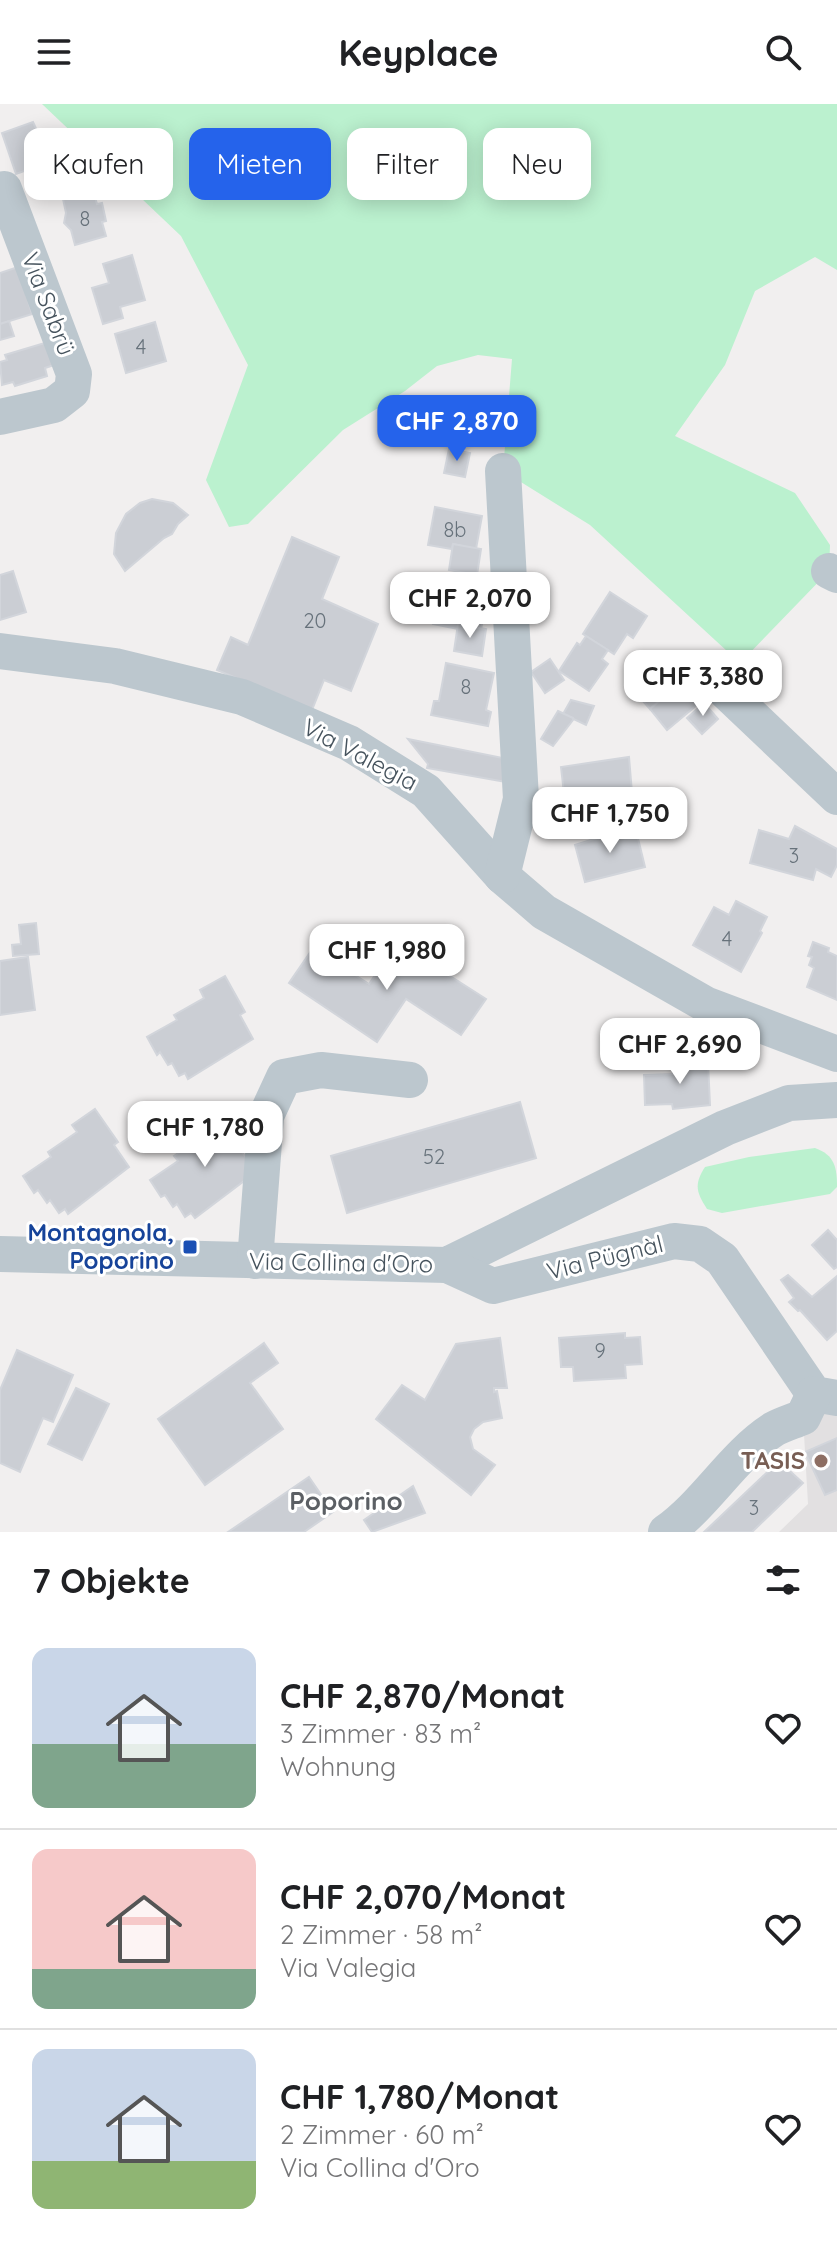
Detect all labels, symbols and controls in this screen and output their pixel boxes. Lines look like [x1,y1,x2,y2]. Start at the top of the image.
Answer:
icon: menu [32,30,76,74]
text: Keyplace [339,30,498,75]
icon: search [761,30,805,74]
chip: Kaufen [24,128,173,200]
chip: Mieten [189,128,331,200]
chip: Filter [347,128,467,200]
chip: Neu [483,128,591,200]
house number: 8 [80,206,90,231]
street label: Via Sabrü [16,248,82,359]
house number: 4 [136,334,146,359]
pin: CHF 2,870 [365,395,549,463]
text: CHF 2,870 [395,404,519,437]
house number: 8b [444,517,466,542]
pin: CHF 2,070 [378,572,562,640]
text: CHF 2,070 [408,581,532,614]
house number: 20 [304,608,326,633]
pin: CHF 3,380 [611,650,795,718]
text: CHF 3,380 [642,659,764,692]
house number: 8 [461,674,471,699]
street label: Via Valegia [298,711,423,797]
pin: CHF 1,750 [518,787,702,855]
text: CHF 1,750 [550,796,670,829]
house number: 3 [789,843,799,868]
pin: CHF 1,980 [295,924,479,992]
house number: 4 [722,926,732,951]
text: CHF 1,980 [327,933,447,966]
pin: CHF 2,690 [588,1018,772,1086]
text: CHF 2,690 [618,1027,742,1060]
pin: CHF 1,780 [113,1101,297,1169]
text: CHF 1,780 [146,1110,264,1143]
house number: 52 [423,1144,445,1169]
place label: Montagnola, Poporino [27,1217,174,1275]
street label: Via Pügnàl [544,1228,666,1286]
marker: Montagnola, Poporino [181,1238,199,1256]
street label: Via Collina d'Oro [249,1245,433,1279]
house number: 9 [594,1338,606,1363]
place label: TASIS [741,1445,805,1475]
marker: TASIS [812,1452,830,1470]
district label: Poporino [289,1484,403,1517]
house number: 3 [749,1495,759,1520]
icon: filters [761,1558,805,1602]
text: 7 Objekte [32,1559,190,1602]
text: CHF 2,870/Monat [280,1674,565,1717]
icon: home [96,1680,192,1776]
icon: heart [761,1706,805,1750]
text: 3 Zimmer · 83 m² [280,1717,481,1750]
text: Wohnung [280,1750,396,1783]
text: CHF 2,070/Monat [280,1875,566,1918]
icon: home [96,1881,192,1977]
icon: heart [761,1907,805,1951]
text: 2 Zimmer · 58 m² [280,1918,482,1951]
text: Via Valegia [280,1951,416,1984]
text: CHF 1,780/Monat [280,2075,559,2118]
icon: home [96,2081,192,2177]
icon: heart [761,2107,805,2151]
text: 2 Zimmer · 60 m² [280,2118,484,2151]
text: Via Collina d'Oro [280,2151,480,2184]

